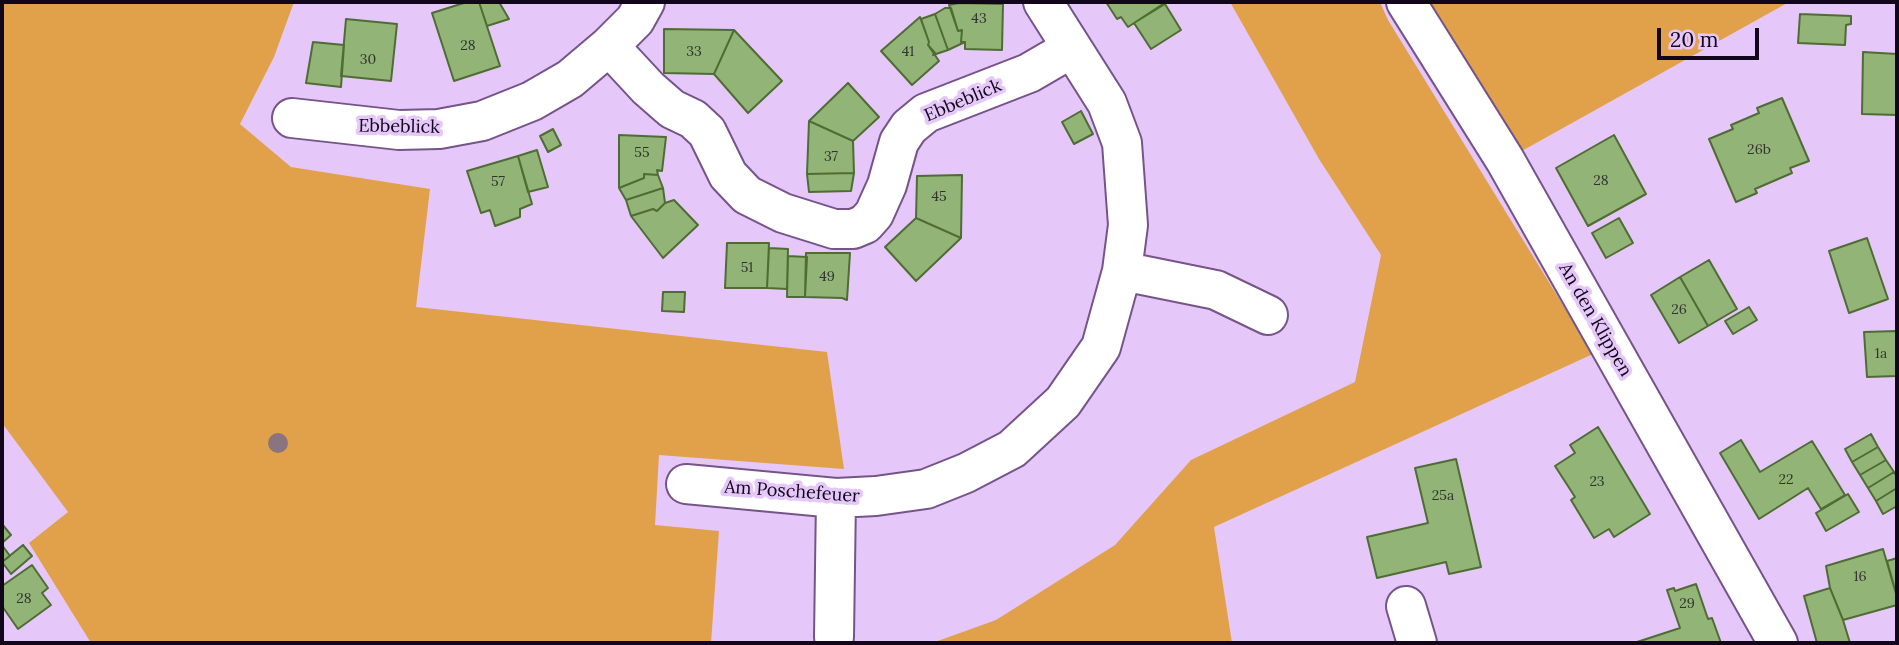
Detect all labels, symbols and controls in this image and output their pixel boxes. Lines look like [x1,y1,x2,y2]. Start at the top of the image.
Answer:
house number: 43 [971,11,987,27]
scale bar [1661,14,1762,58]
text: 20 m [1670,26,1719,53]
house number: 28 [460,38,476,54]
house number: 33 [686,44,702,60]
house number: 41 [902,44,914,60]
house number: 30 [360,52,376,68]
street label: Ebbeblick [921,75,1005,127]
street label: Ebbeblick [358,115,440,139]
house number: 26b [1747,142,1771,158]
house number: 55 [634,145,650,161]
house number: 37 [824,149,838,165]
house number: 28 [1593,173,1609,189]
house number: 57 [491,174,505,190]
house number: 45 [931,189,947,205]
street label: An den Klippen [1554,259,1636,381]
house number: 51 [741,260,753,276]
house number: 49 [819,269,835,285]
house number: 26 [1671,302,1687,318]
house number: 1a [1875,346,1887,362]
house number: 22 [1778,472,1794,488]
house number: 23 [1589,474,1605,490]
street label: Am Poschefeuer [723,476,861,508]
house number: 25a [1432,488,1454,504]
house number: 16 [1853,569,1867,585]
house number: 28 [16,591,32,607]
house number: 29 [1679,596,1695,612]

